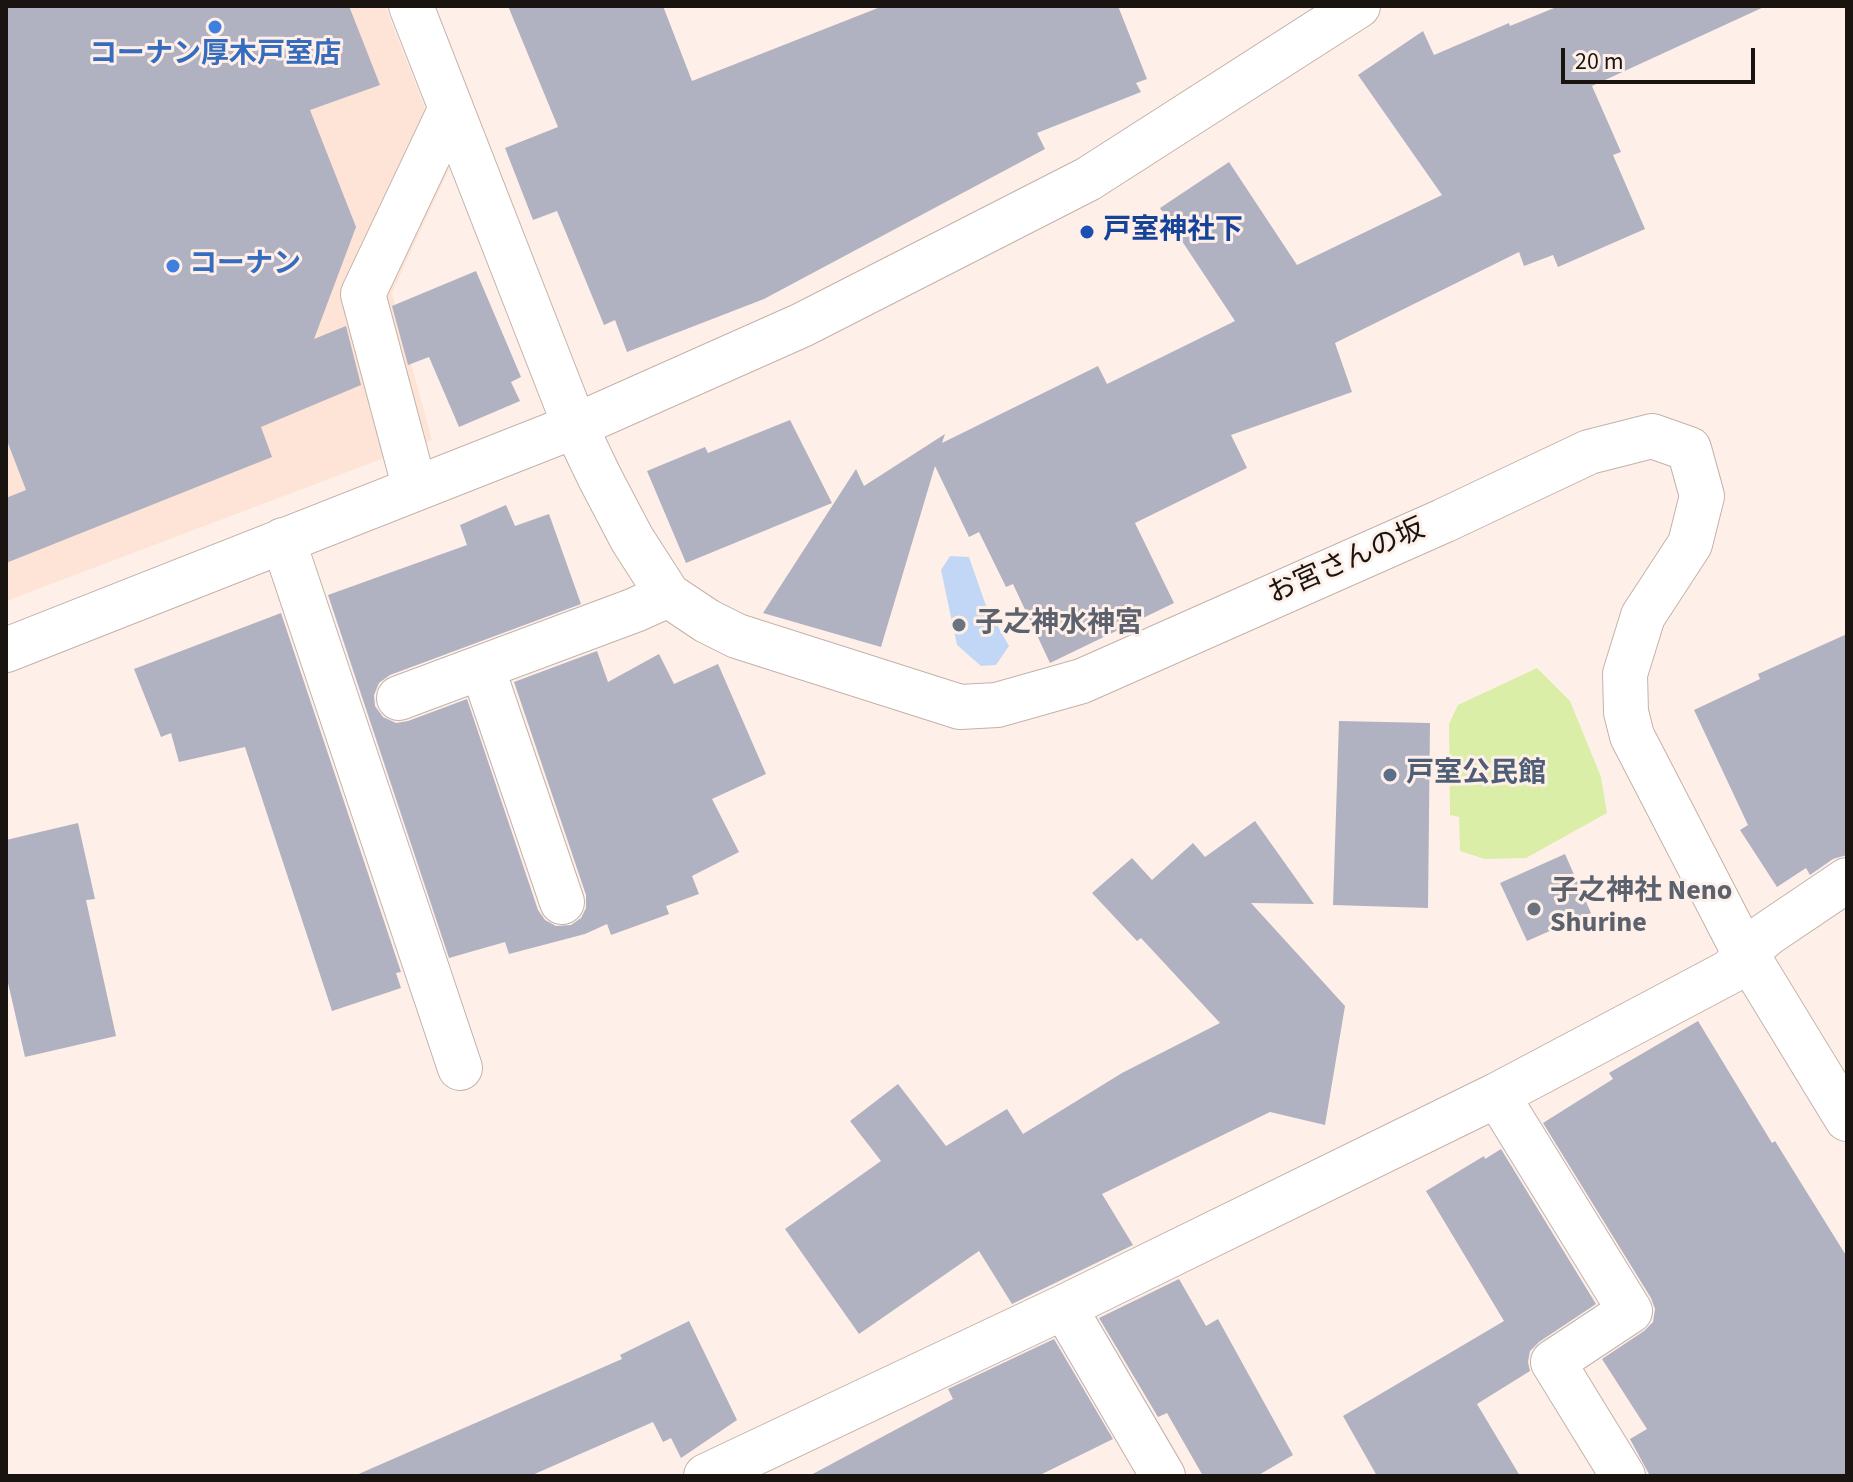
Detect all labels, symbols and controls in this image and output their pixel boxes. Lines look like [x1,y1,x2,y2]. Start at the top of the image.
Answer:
marker: コーナン厚木戸室店 [206,18,224,36]
scale bar [1565,32,1759,82]
place label: コーナン厚木戸室店 [89,39,341,73]
text: 20 m [1575,44,1624,79]
place label: 戸室神社下 [1103,215,1243,249]
marker: 戸室神社下 [1078,223,1096,241]
place label: コーナン [189,249,301,283]
marker: コーナン [164,257,182,275]
street label: お宮さんの坂 [1263,513,1431,613]
place label: 子之神水神宮 [975,608,1143,642]
marker: 子之神水神宮 [950,616,968,634]
place label: 戸室公民館 [1406,758,1546,792]
marker: 戸室公民館 [1381,766,1399,784]
place label: 子之神社 Neno Shurine [1550,876,1732,942]
marker: 子之神社 Neno Shurine [1525,900,1543,918]

